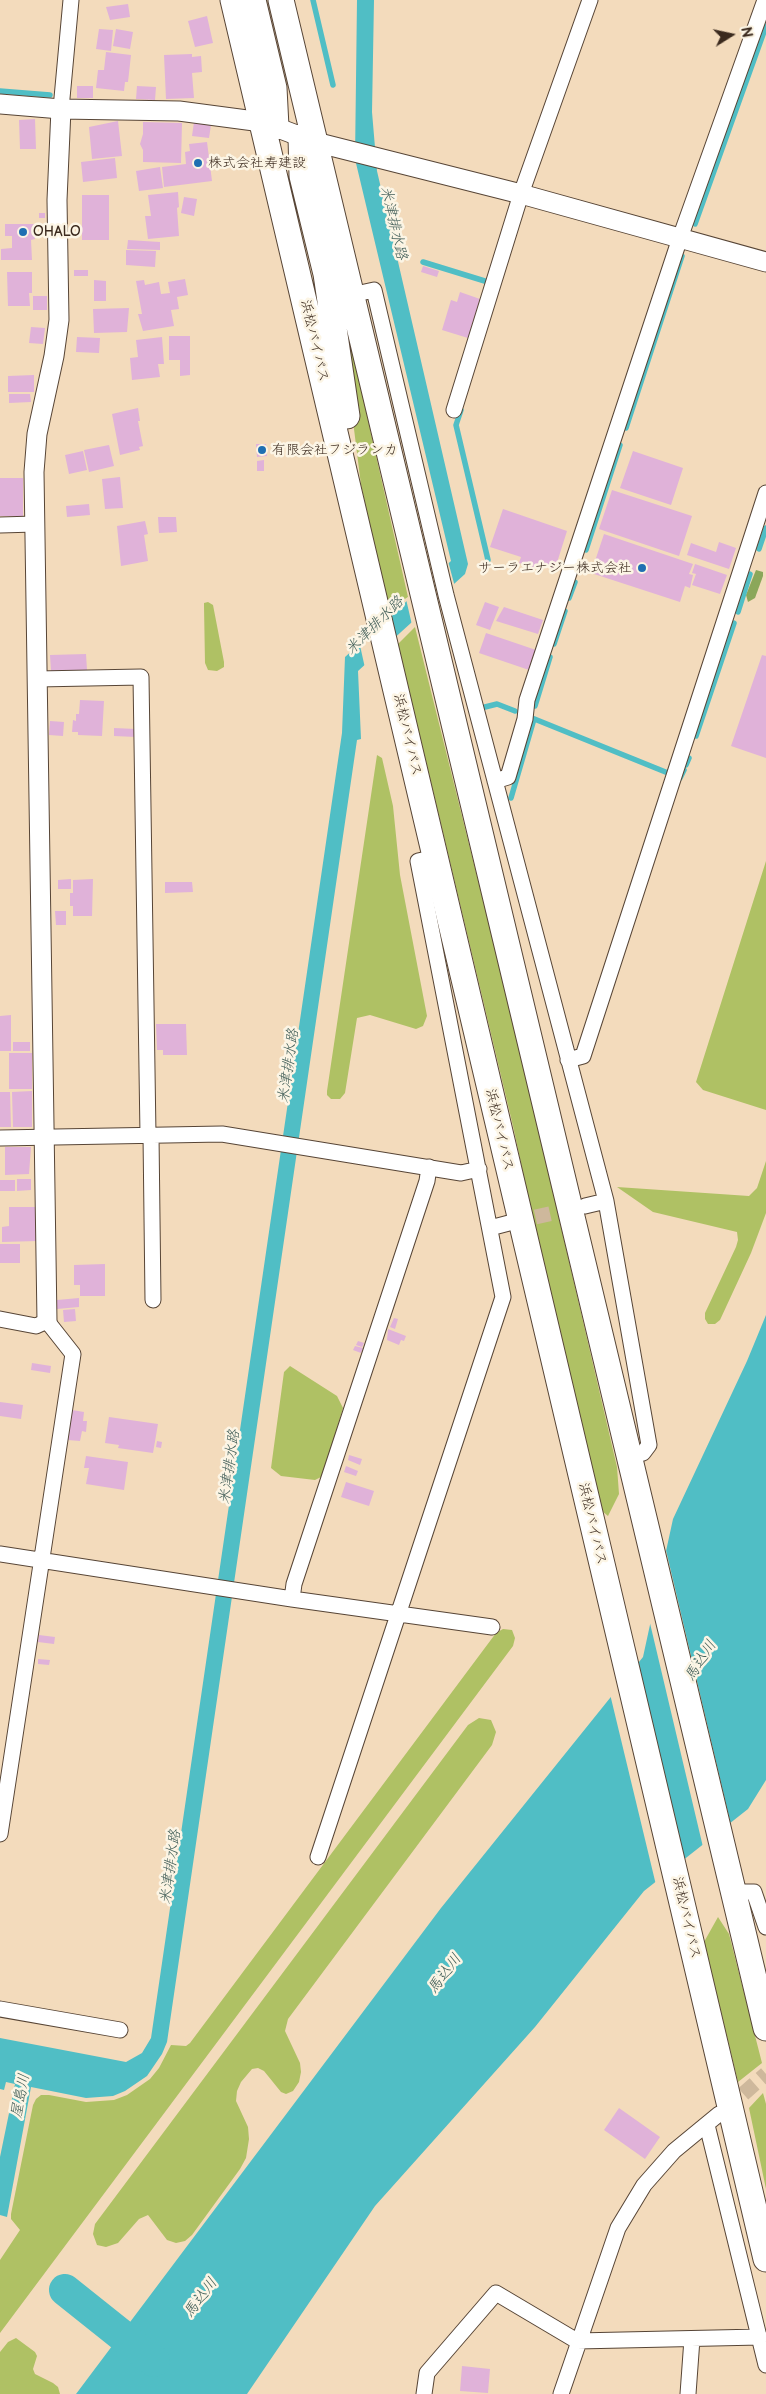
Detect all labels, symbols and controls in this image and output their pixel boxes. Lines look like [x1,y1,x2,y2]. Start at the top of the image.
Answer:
north arrow [706,10,756,60]
text: N [737,26,756,39]
place label: 株式会社寿建設 [208,155,306,171]
marker: 株式会社寿建設 [192,157,204,169]
water label: 米津排水路 [376,184,410,262]
place label: OHALO [33,224,81,240]
marker: OHALO [17,226,29,238]
street label: 浜松バイパス [296,298,332,384]
place label: 有限会社フジランカ [272,442,398,458]
marker: 有限会社フジランカ [256,444,268,456]
place label: サーラエナジー株式会社 [478,560,632,576]
marker: サーラエナジー株式会社 [636,562,648,574]
water label: 米津排水路 [342,593,408,659]
street label: 浜松バイパス [389,692,425,778]
water label: 米津排水路 [275,1028,303,1104]
street label: 浜松バイパス [481,1087,517,1173]
water label: 米津排水路 [216,1429,244,1505]
street label: 浜松バイパス [574,1481,610,1567]
water label: 馬込川 [681,1637,721,1685]
water label: 米津排水路 [157,1829,185,1905]
street label: 浜松バイパス [668,1875,704,1961]
water label: 馬込川 [424,1951,466,1997]
water label: 屋島川 [8,2072,34,2120]
water label: 馬込川 [180,2275,222,2321]

